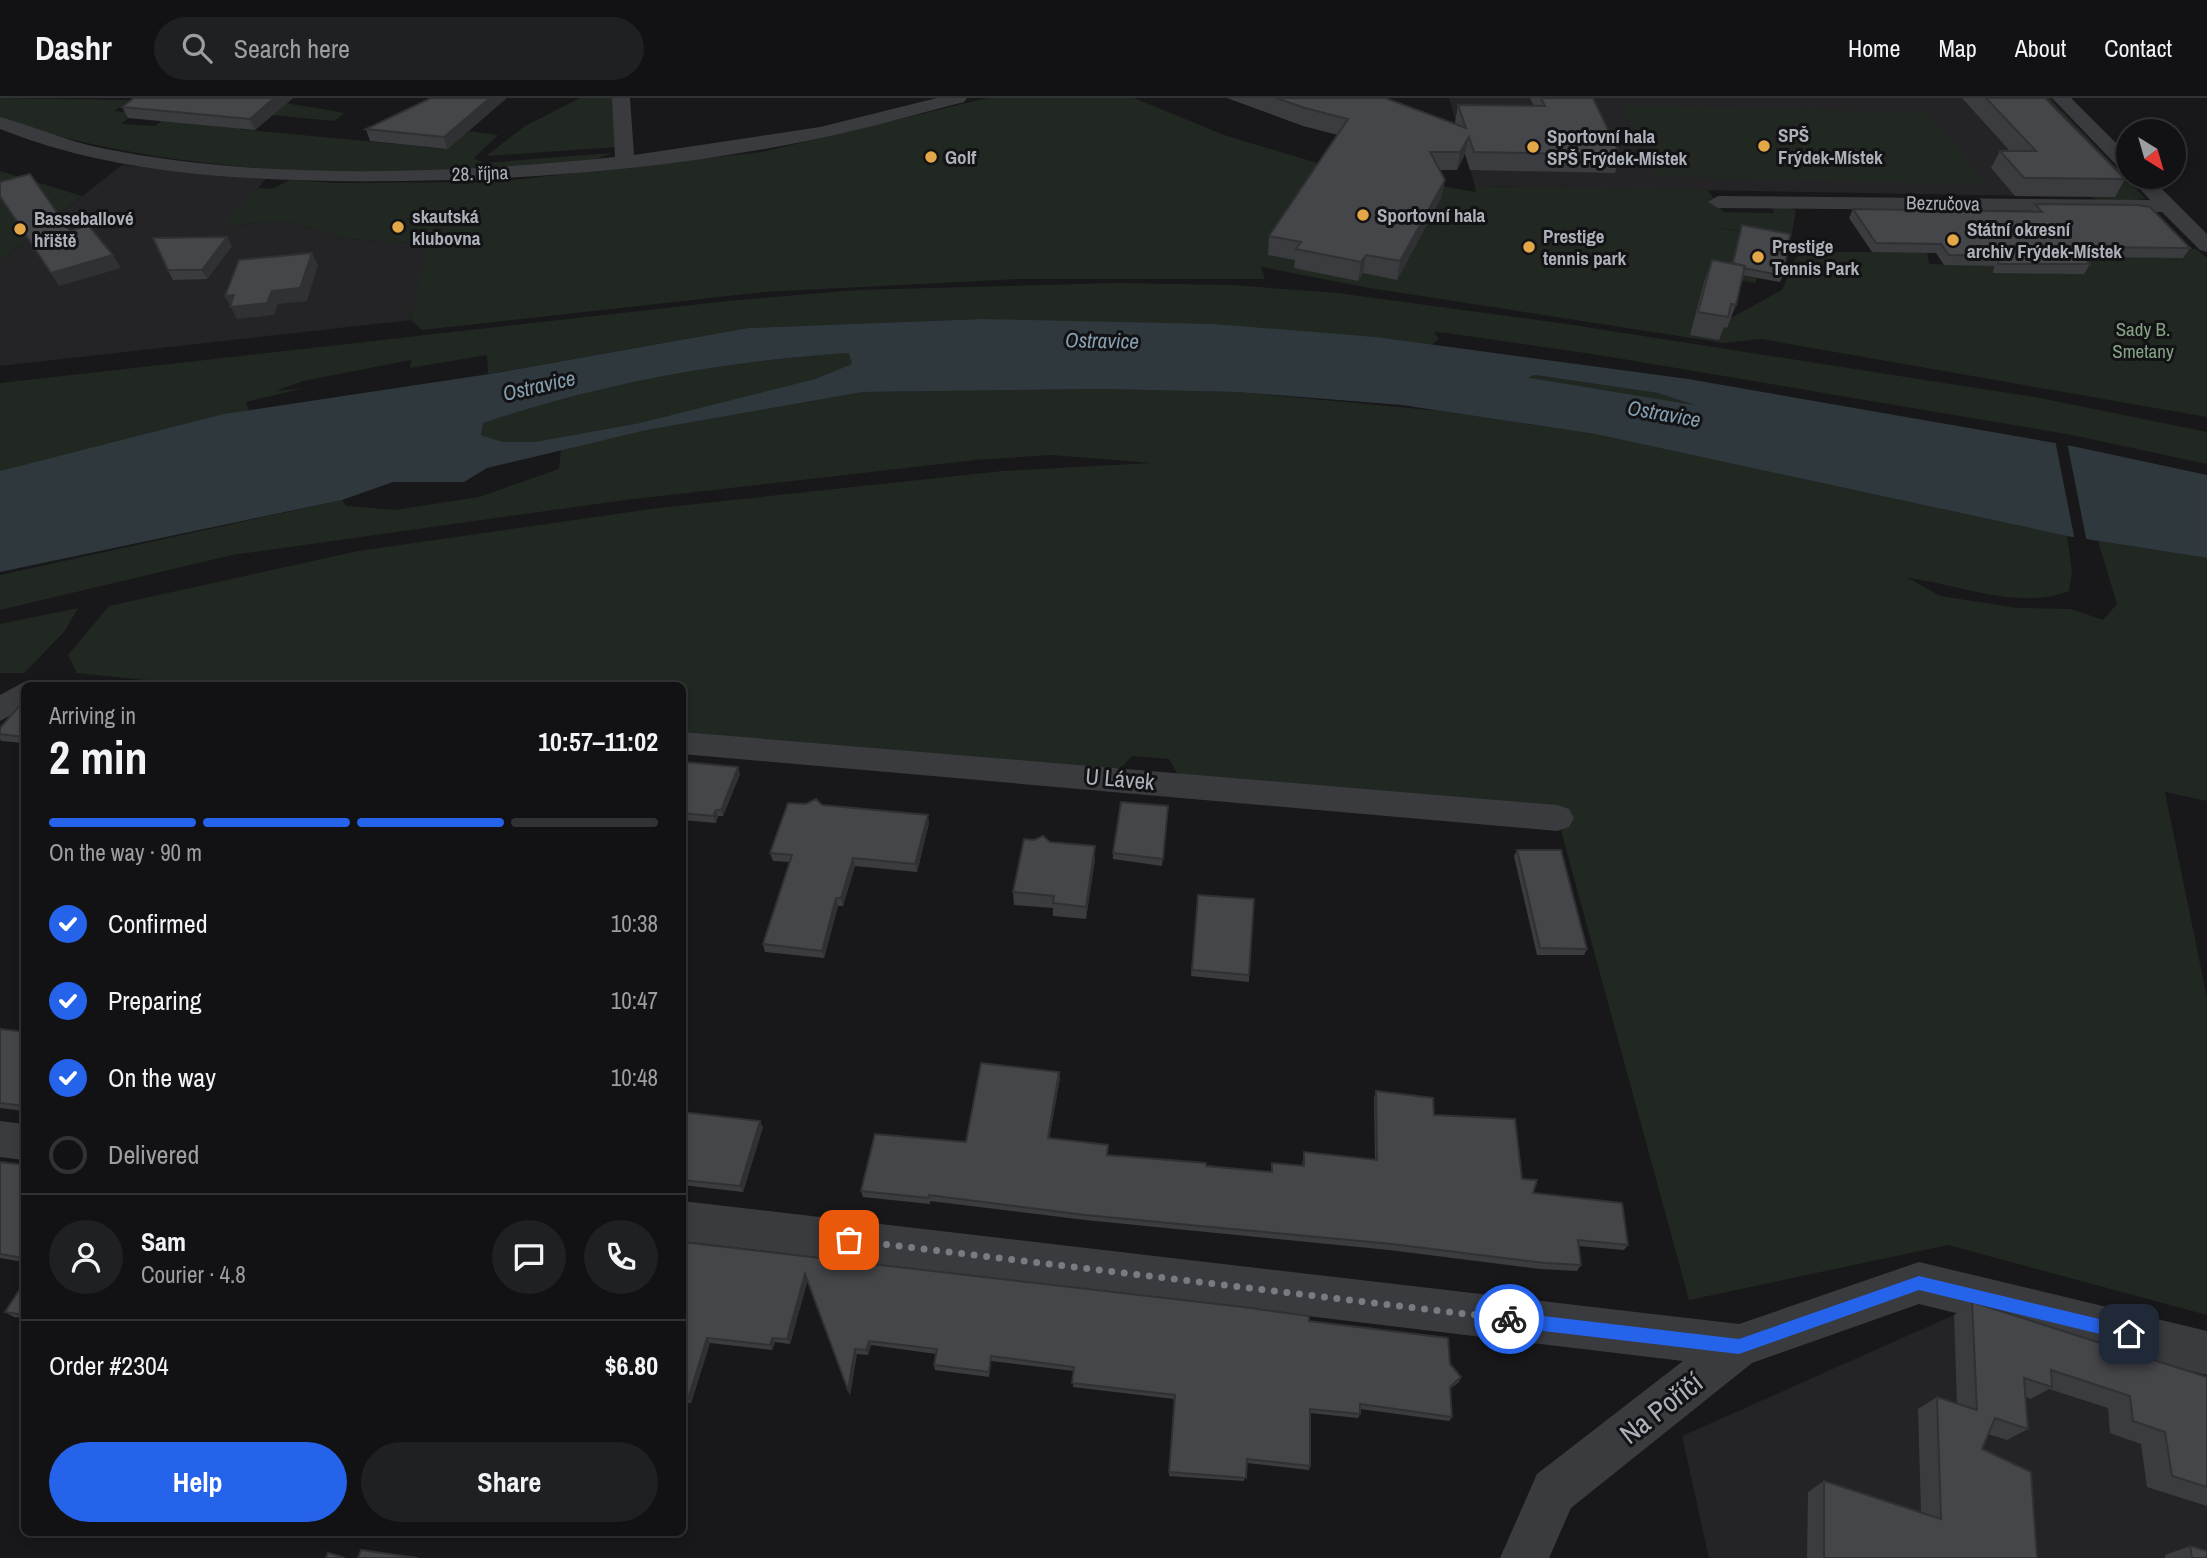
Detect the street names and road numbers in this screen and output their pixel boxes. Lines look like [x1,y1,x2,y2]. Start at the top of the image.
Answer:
street label: 28. října [451,159,509,187]
street label: Bezručova [1906,189,1980,217]
street label: U Lávek [1084,760,1156,797]
street label: Na Poříčí [1612,1363,1711,1452]

